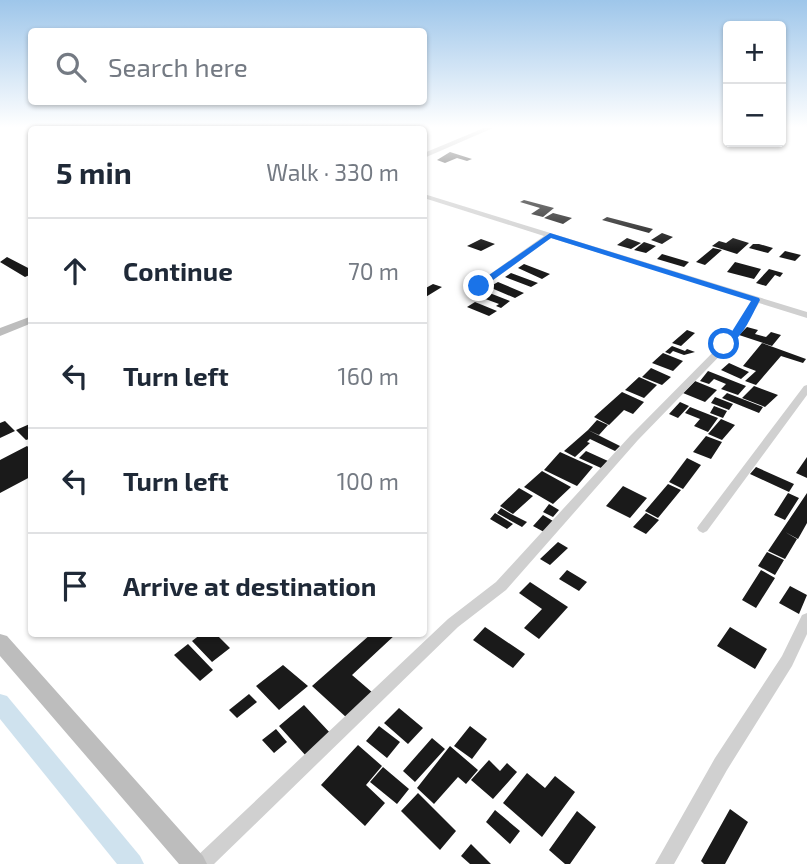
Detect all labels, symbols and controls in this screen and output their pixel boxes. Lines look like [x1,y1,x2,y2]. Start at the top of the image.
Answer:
map controls [723,21,786,147]
button: + [723,21,786,84]
search box [28,28,427,105]
icon: search [52,48,90,86]
text: Search here [108,51,248,82]
button: − [723,84,786,147]
text: 5 min [56,154,132,190]
text: Walk · 330 m [266,158,399,186]
icon: ahead [56,252,94,290]
text: Continue [123,255,233,286]
text: 70 m [348,257,399,285]
route end [463,270,494,301]
route start [708,328,739,359]
icon: left [56,357,94,395]
text: Turn left [123,360,229,391]
text: 160 m [338,362,399,390]
icon: left [56,462,94,500]
text: Turn left [123,465,229,496]
text: 100 m [337,467,399,495]
icon: arrive [56,567,94,605]
text: Arrive at destination [123,570,376,601]

